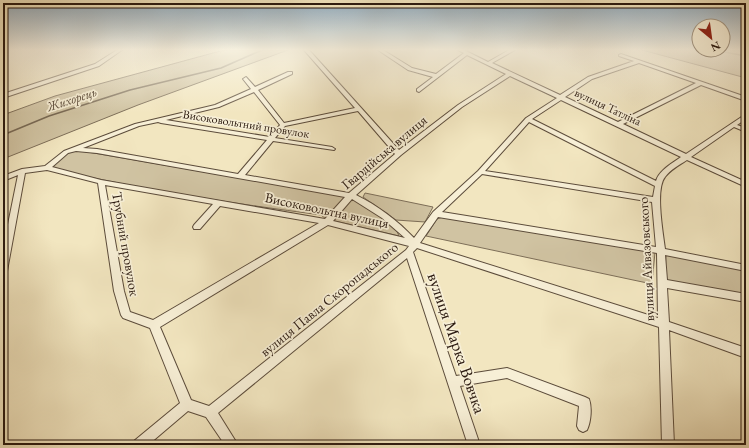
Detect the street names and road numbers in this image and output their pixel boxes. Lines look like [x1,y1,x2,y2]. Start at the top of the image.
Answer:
street label: вулиця Татліна [572,85,644,130]
street label: Високовольтний провулок [182,106,311,142]
street label: Гвардійська вулиця [337,111,431,193]
street label: Високовольтна вулиця [263,188,391,232]
street label: Трубний провулок [108,190,144,298]
street label: вулиця Айвазовського [634,196,658,322]
street label: вулиця Павла Скоропадського [256,238,402,360]
street label: вулиця Марка Вовчка [423,270,491,416]

